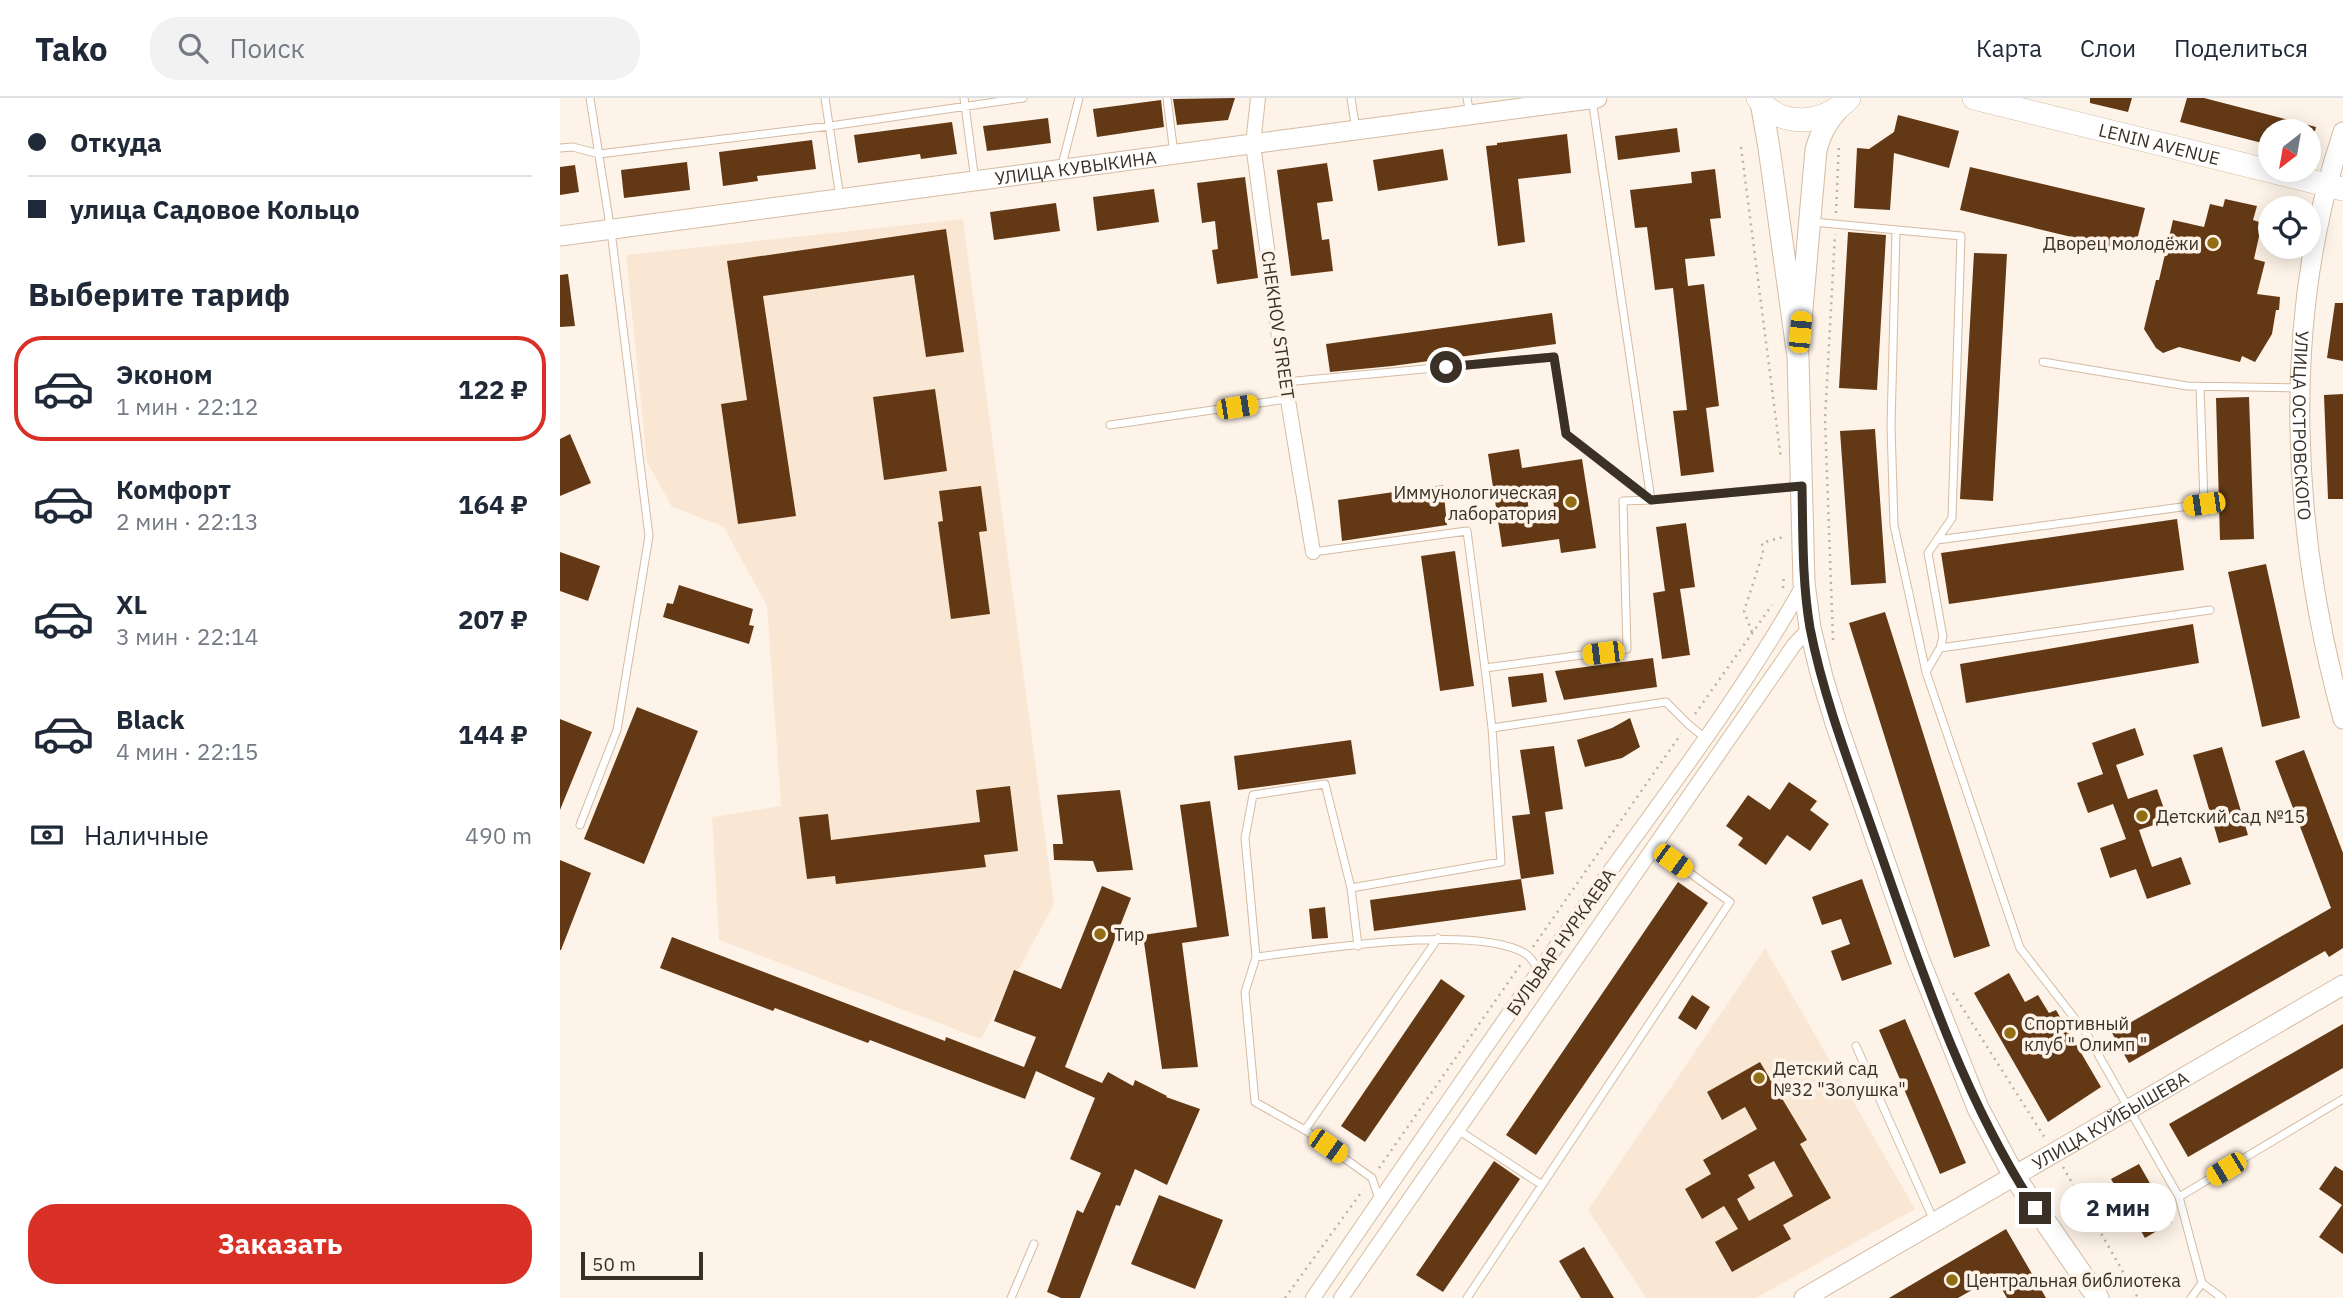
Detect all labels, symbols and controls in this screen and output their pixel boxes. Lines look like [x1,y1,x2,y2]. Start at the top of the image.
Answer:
search box [150,17,640,80]
text: Tako [35,27,108,70]
icon: search [174,29,212,67]
text: Поиск [230,31,305,65]
text: Карта [1976,32,2042,64]
text: Слои [2080,32,2136,64]
text: Поделиться [2174,32,2308,64]
street label: LENIN AVENUE [2096,118,2222,170]
north arrow [2258,119,2320,182]
map controls [2258,119,2321,259]
text: Откуда [70,125,162,159]
street label: УЛИЦА КУВЫКИНА [993,145,1158,190]
text: улица Садовое Кольцо [70,192,360,226]
button: locate [2258,196,2321,259]
place label: Дворец молодёжи [2043,232,2199,255]
marker: Дворец молодёжи [2205,235,2221,251]
street label: CHEKHOV STREET [1256,249,1300,401]
text: Выберите тариф [28,273,290,315]
car [1788,310,1813,354]
street label: УЛИЦА ОСТРОВСКОГО [2288,330,2317,521]
route start [1430,351,1462,383]
icon: car [32,357,95,420]
text: Эконом [116,357,213,391]
text: 122 ₽ [458,372,528,406]
text: 1 мин · 22:12 [116,391,259,421]
car [1215,393,1260,421]
icon: car [32,472,95,535]
text: Комфорт [116,472,231,506]
place label: Иммунологическая лаборатория [1393,481,1557,525]
text: 164 ₽ [458,487,528,521]
car [2182,491,2227,517]
marker: Иммунологическая лаборатория [1563,494,1579,510]
text: 2 мин · 22:13 [116,506,259,536]
icon: car [32,587,95,650]
text: XL [116,587,147,621]
text: 207 ₽ [458,602,528,636]
text: 3 мин · 22:14 [116,621,259,651]
car [1581,640,1626,666]
icon: car [32,702,95,765]
text: Black [116,702,184,736]
text: 144 ₽ [458,717,528,751]
text: 4 мин · 22:15 [116,736,259,766]
place label: Детский сад №15 [2156,805,2305,828]
marker: Детский сад №15 [2134,808,2150,824]
icon: cash [28,816,66,854]
text: Наличные [84,818,209,852]
text: 490 m [465,820,532,850]
car [1650,840,1697,882]
street label: БУЛЬВАР НУРКАЕВА [1502,864,1621,1020]
place label: Тир [1114,923,1145,946]
marker: Тир [1092,926,1108,942]
place label: Спортивный клуб " Олимп " [2024,1012,2147,1056]
marker: Спортивный клуб " Олимп " [2002,1025,2018,1041]
place label: Детский сад №32 "Золушка" [1773,1057,1906,1101]
street label: УЛИЦА КУЙБЫШЕВА [2028,1066,2193,1175]
marker: Детский сад №32 "Золушка" [1751,1070,1767,1086]
car [1305,1125,1352,1167]
car [2203,1149,2250,1189]
callout: 2 мин [2060,1184,2175,1232]
route end [2019,1192,2051,1224]
text: 2 мин [2086,1192,2150,1222]
button: Заказать [28,1204,532,1284]
scale bar [581,1249,704,1281]
text: 50 m [592,1252,636,1276]
place label: Центральная библиотека [1966,1269,2181,1292]
marker: Центральная библиотека [1944,1272,1960,1288]

